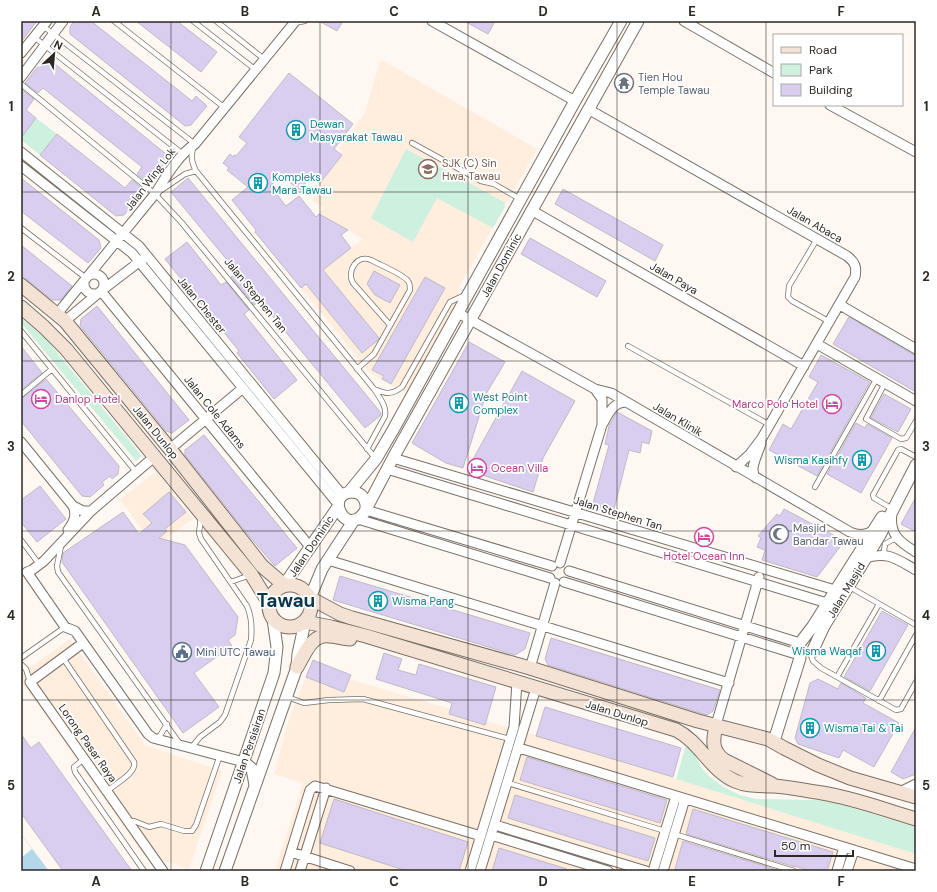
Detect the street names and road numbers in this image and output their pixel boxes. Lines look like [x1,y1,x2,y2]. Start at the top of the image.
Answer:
street label: Jalan Wing Lok [122,144,179,213]
street label: Jalan Abaca [785,203,845,245]
street label: Jalan Dominic [478,231,524,299]
street label: Jalan Stephen Tan [222,255,290,335]
street label: Jalan Paya [648,259,700,297]
street label: Jalan Chester [175,274,229,336]
street label: Jalan Cole Adams [181,372,249,452]
street label: Jalan Klinik [651,399,706,439]
street label: Jalan Dunlop [130,402,182,462]
street label: Jalan Stephen Tan [572,493,664,533]
street label: Jalan Dominic [285,513,337,579]
street label: Jalan Masjid [824,560,868,620]
street label: Jalan Dunlop [584,697,650,729]
street label: Lorong Pasar Raya [56,701,120,785]
street label: Jalan Persisiran [230,707,268,785]

